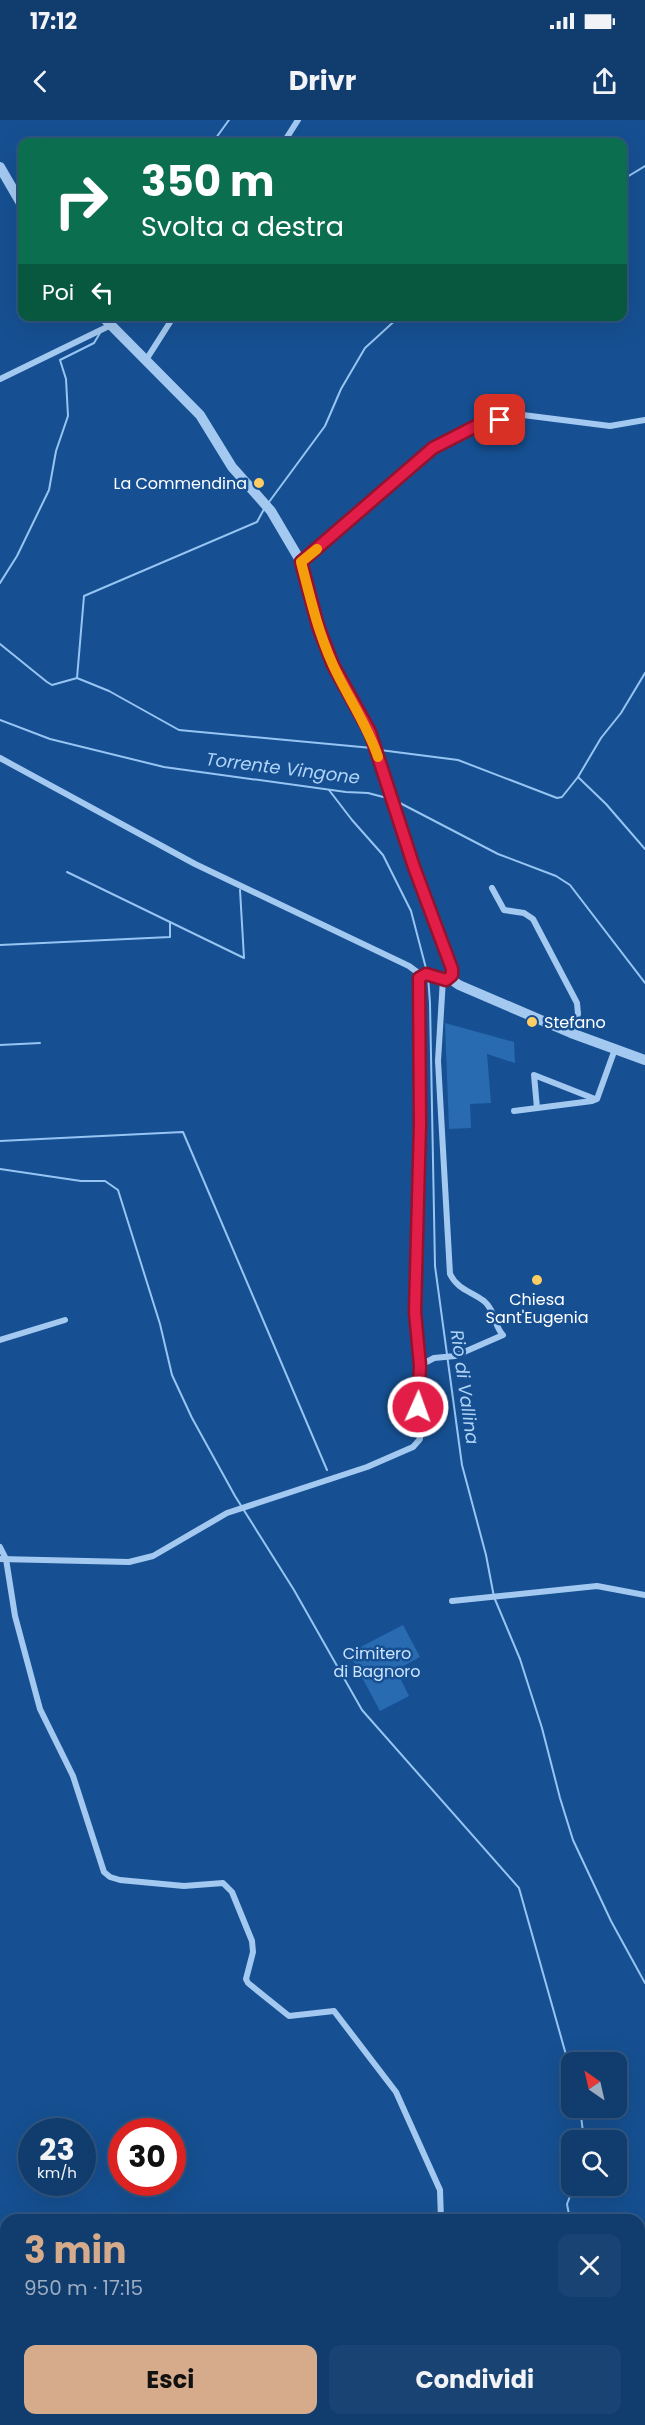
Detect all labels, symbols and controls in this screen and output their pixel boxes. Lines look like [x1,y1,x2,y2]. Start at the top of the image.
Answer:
text: 17:12 [30,6,77,37]
text: Drivr [289,62,356,99]
icon: back [24,65,57,98]
icon: share [588,65,621,98]
text: 350 m [141,152,274,211]
icon: right [42,162,120,240]
text: Svolta a destra [141,208,344,245]
icon: left [86,276,119,309]
text: Poi [42,277,74,308]
pin [474,394,525,445]
icon: arrive [483,403,516,436]
place label: La Commendina [113,472,247,495]
marker: La Commendina [252,476,266,490]
water label: Torrente Vingone [205,746,361,790]
place label: Stefano [544,1011,606,1034]
marker: Stefano [525,1015,539,1029]
marker: Chiesa Sant'Eugenia [530,1273,544,1287]
place label: Chiesa Sant'Eugenia [486,1288,589,1329]
water label: Rio di Vallina [445,1328,485,1446]
position arrow [386,1375,450,1439]
park label: Cimitero di Bagnoro [333,1642,421,1683]
north arrow [561,2052,627,2118]
map controls [561,2052,627,2196]
speed limit sign: 30 [108,2118,186,2196]
text: 23 [39,2128,75,2171]
button: search [561,2130,627,2196]
text: km/h [37,2162,77,2183]
text: 3 min [24,2225,126,2276]
button: close [558,2234,621,2297]
text: 950 m · 17:15 [24,2274,143,2302]
button: Esci [24,2345,317,2414]
button: Condividi [329,2345,621,2414]

